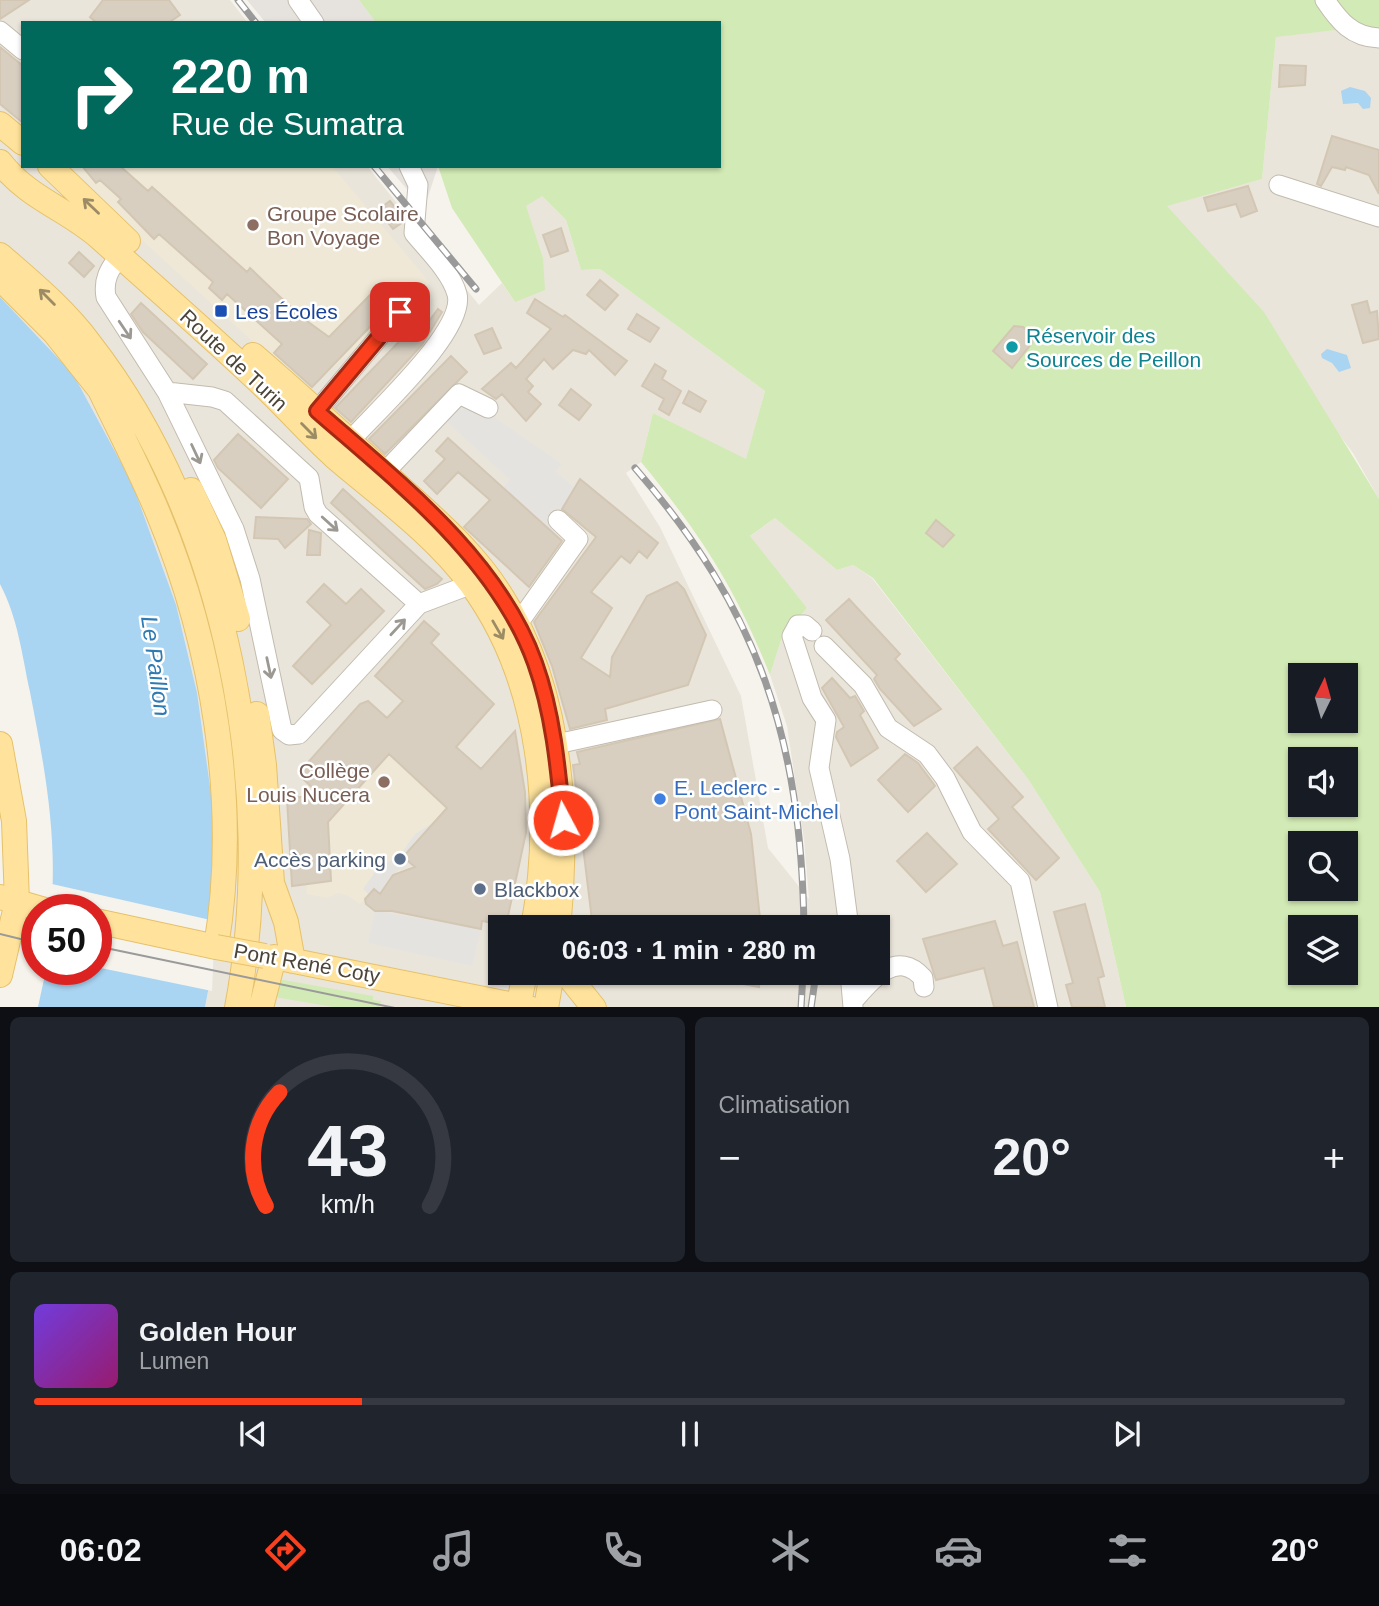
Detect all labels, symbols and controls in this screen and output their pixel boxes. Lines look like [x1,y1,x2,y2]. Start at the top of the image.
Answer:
icon: right [56,49,147,140]
text: 220 m [171,49,310,103]
text: Rue de Sumatra [171,106,404,142]
one-way arrow [82,198,99,215]
place label: Groupe Scolaire Bon Voyage [267,202,419,249]
marker: Groupe Scolaire Bon Voyage [245,217,261,233]
pin [370,282,430,342]
one-way arrow [39,289,56,306]
icon: arrive [381,293,419,331]
place label: Les Écoles [235,300,338,323]
marker: Les Écoles [213,303,229,319]
street label: Route de Turin [176,305,292,415]
one-way arrow [118,320,132,340]
place label: Réservoir des Sources de Peillon [1026,324,1201,371]
marker: Réservoir des Sources de Peillon [1004,339,1020,355]
one-way arrow [300,423,317,440]
one-way arrow [190,443,203,464]
one-way arrow [321,516,339,532]
water label: Le Paillon [136,614,176,718]
one-way arrow [389,619,406,636]
one-way arrow [492,619,505,640]
one-way arrow [263,656,277,679]
north arrow [1288,663,1358,733]
map controls [1288,663,1358,985]
button: sound [1288,747,1358,817]
place label: Collège Louis Nucera [246,759,370,806]
marker: Collège Louis Nucera [376,774,392,790]
place label: E. Leclerc - Pont Saint-Michel [674,776,839,823]
position arrow [526,783,600,857]
marker: E. Leclerc - Pont Saint-Michel [652,791,668,807]
button: search [1288,831,1358,901]
place label: Accès parking [254,848,386,871]
marker: Accès parking [392,851,408,867]
place label: Blackbox [494,878,580,901]
marker: Blackbox [472,881,488,897]
speed limit sign: 50 [21,894,112,985]
button: layers [1288,915,1358,985]
text: 06:03 · 1 min · 280 m [562,935,816,965]
street label: Pont René Coty [232,939,382,987]
text: Climatisation [719,1092,850,1118]
text: 43 [307,1110,388,1191]
text: 20° [992,1128,1071,1186]
text: − [719,1137,741,1179]
text: + [1323,1137,1345,1179]
text: km/h [320,1189,374,1217]
text: Golden Hour [139,1317,296,1347]
text: Lumen [139,1348,209,1374]
icon: previous [234,1415,272,1453]
icon: pause [671,1415,709,1453]
icon: next [1108,1415,1146,1453]
icon: directions [261,1526,310,1575]
icon: music [429,1526,478,1575]
icon: phone [598,1526,647,1575]
icon: climate [766,1526,815,1575]
icon: car [934,1526,983,1575]
icon: filters [1103,1526,1152,1575]
text: 06:02 [60,1532,142,1568]
text: 20° [1271,1532,1319,1568]

